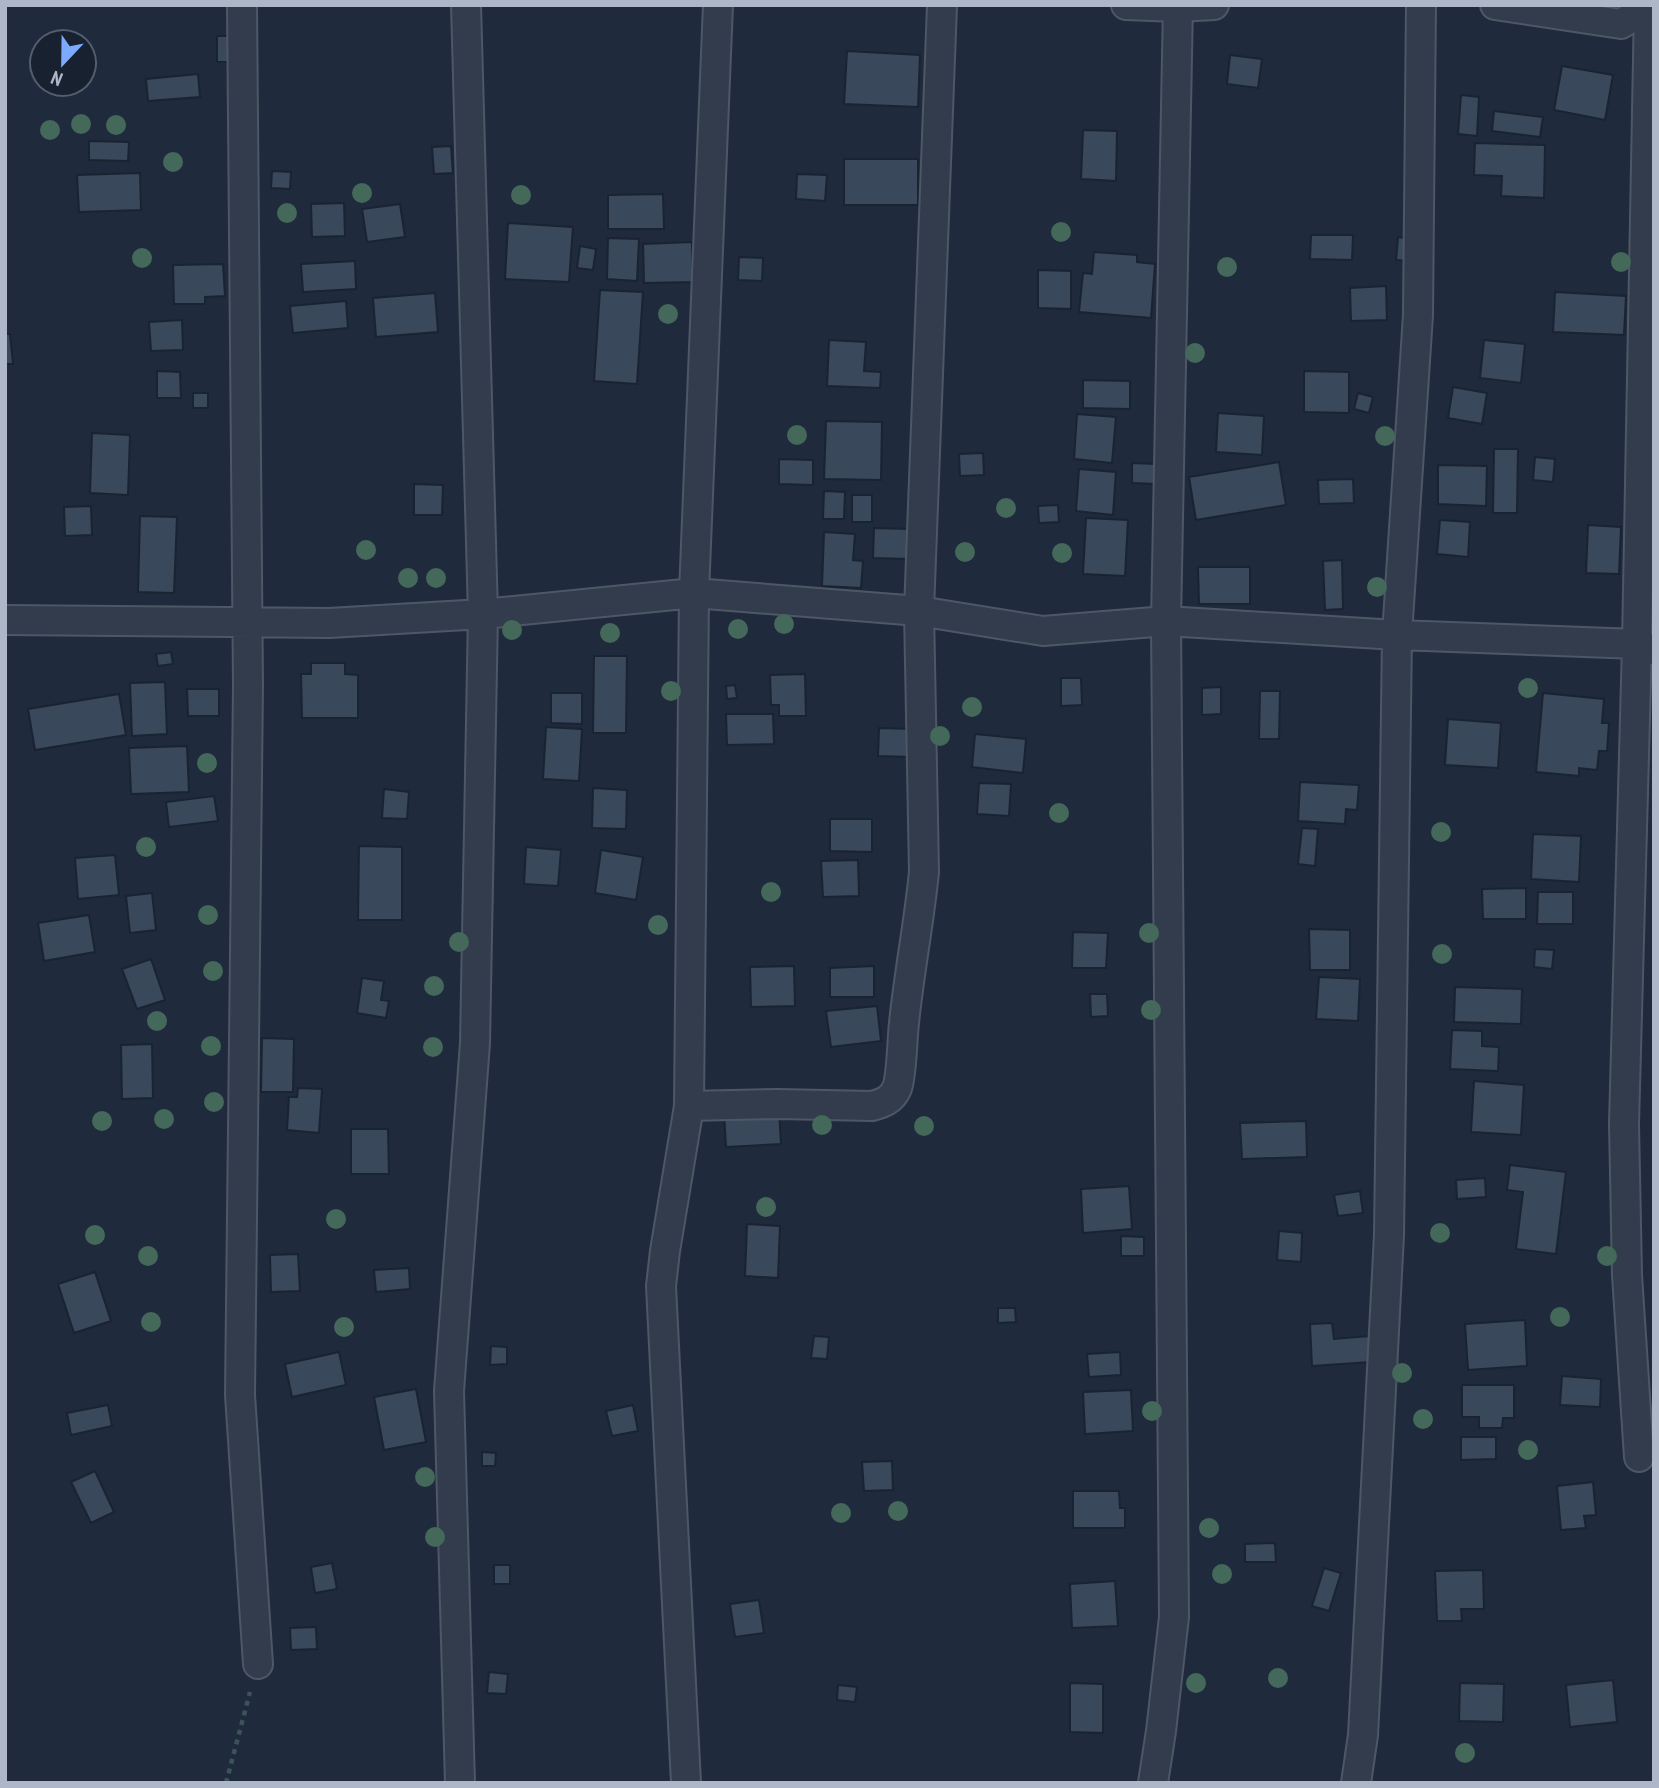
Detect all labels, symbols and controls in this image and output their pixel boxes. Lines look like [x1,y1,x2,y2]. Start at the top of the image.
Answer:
north arrow [28,28,98,98]
text: N [47,66,66,92]

